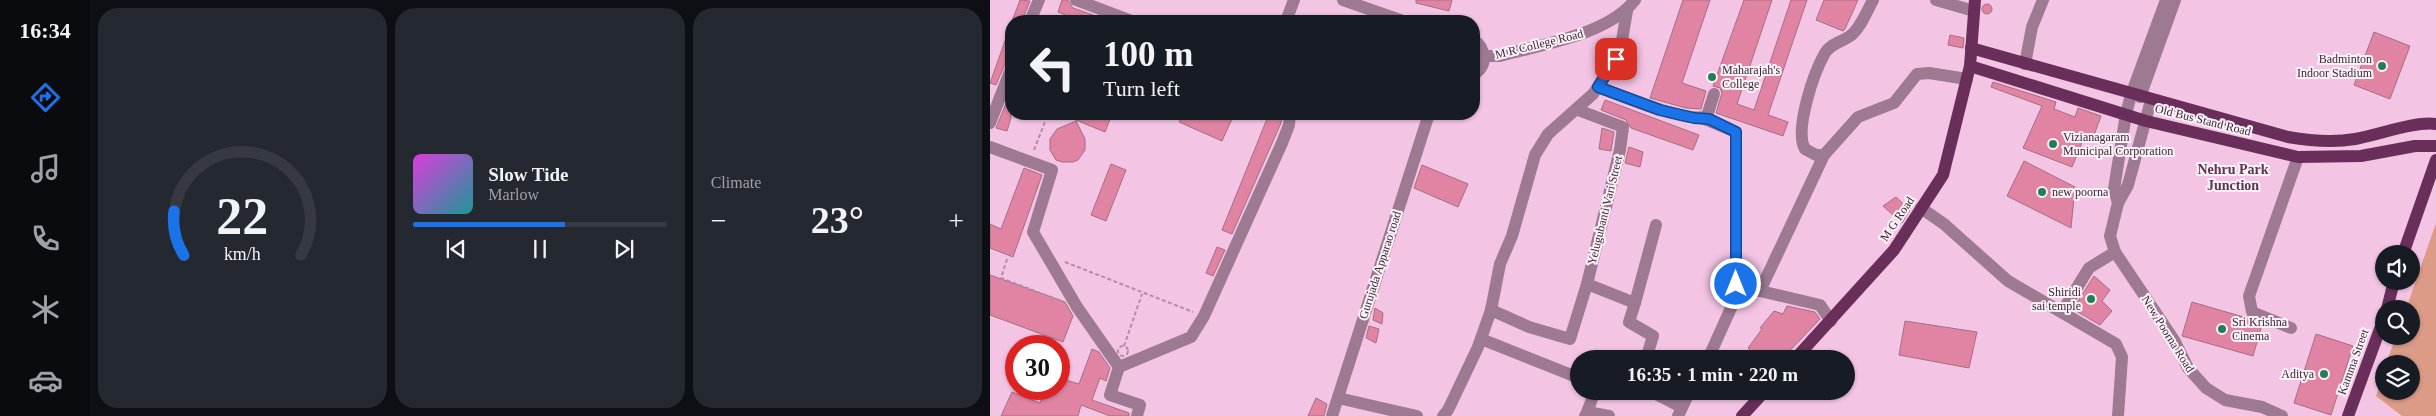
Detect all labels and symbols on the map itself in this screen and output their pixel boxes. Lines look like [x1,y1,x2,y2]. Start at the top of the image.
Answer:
street label: M R College Road [1493,26,1585,62]
pin [1595,38,1637,80]
place label: Badminton Indoor Stadium [2297,52,2373,80]
marker: Badminton Indoor Stadium [2376,60,2388,72]
place label: Maharajah's College [1722,63,1780,91]
marker: Maharajah's College [1706,71,1718,83]
street label: Old Bus Stand Road [2154,101,2252,139]
place label: Vizianagaram Municipal Corporation [2063,130,2173,158]
marker: Vizianagaram Municipal Corporation [2047,138,2059,150]
street label: Yelugubanti Vari Street [1585,153,1625,266]
district label: Nehru Park Junction [2197,162,2269,193]
place label: new poorna [2052,185,2109,199]
marker: new poorna [2036,186,2048,198]
street label: M G Road [1877,194,1917,244]
street label: Gurujada Apparao road [1356,209,1404,321]
position arrow [1709,257,1761,309]
place label: Shiridi sai temple [2032,285,2082,313]
marker: Shiridi sai temple [2085,293,2097,305]
street label: New Poorna Road [2139,293,2197,375]
place label: Sri Krishna Cinema [2232,315,2288,343]
marker: Sri Krishna Cinema [2216,323,2228,335]
street label: Kamma Street [2335,327,2372,397]
speed limit sign: 30 [1005,335,1070,400]
place label: Aditya [2281,367,2315,381]
marker: Aditya [2318,368,2330,380]

